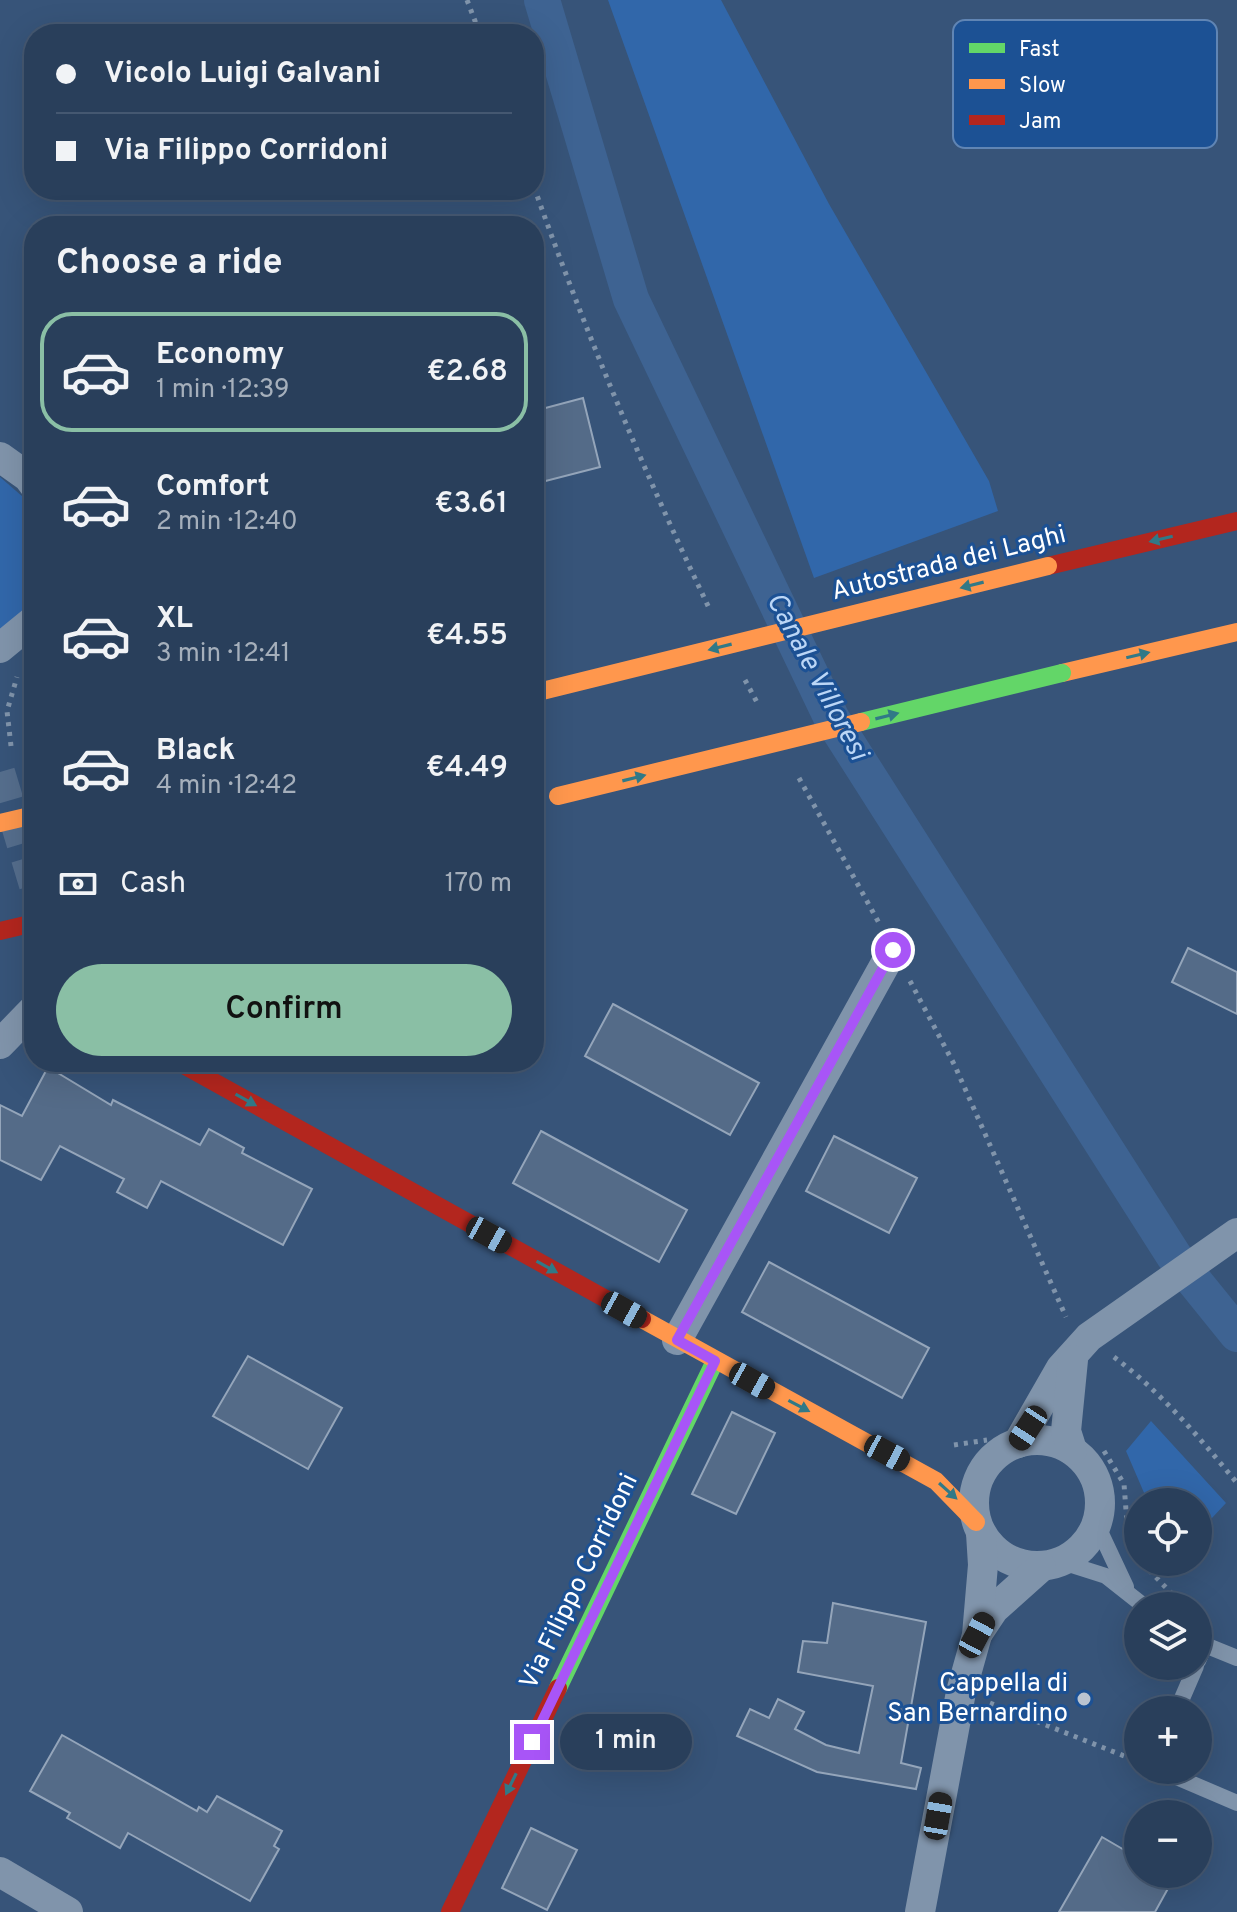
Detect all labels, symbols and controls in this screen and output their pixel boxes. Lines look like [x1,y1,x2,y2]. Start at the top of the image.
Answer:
legend [953,20,1217,148]
text: Fast [1019,37,1060,64]
text: Vicolo Luigi Galvani [104,56,381,93]
text: Slow [1019,73,1066,100]
text: Jam [1019,109,1062,136]
text: Via Filippo Corridoni [104,133,388,170]
text: Choose a ride [56,241,282,287]
icon: car [60,336,132,408]
text: Economy [156,337,284,374]
text: €2.68 [427,354,508,391]
text: 1 min · 12:39 [156,374,289,407]
icon: car [60,468,132,540]
text: Comfort [156,469,269,506]
text: €3.61 [434,486,508,523]
text: 2 min · 12:40 [156,506,298,539]
street label: Autostrada dei Laghi [828,519,1070,609]
one-way arrow [1148,533,1173,546]
one-way arrow [960,579,985,591]
water label: Canale Villoresi [757,587,876,769]
icon: car [60,600,132,672]
text: XL [156,601,193,638]
text: €4.55 [426,618,508,655]
text: 3 min · 12:41 [156,638,291,671]
one-way arrow [707,641,732,653]
one-way arrow [1125,648,1150,661]
one-way arrow [874,709,899,721]
icon: car [60,732,132,804]
text: Black [156,733,235,770]
text: €4.49 [426,750,508,787]
text: 4 min · 12:42 [156,770,297,803]
one-way arrow [622,771,647,783]
icon: cash [56,862,100,906]
text: Cash [120,866,186,903]
text: 170 m [445,868,512,901]
route start [875,932,911,968]
button: Confirm [56,964,512,1056]
one-way arrow [235,1093,258,1107]
car [462,1213,516,1257]
one-way arrow [536,1260,558,1274]
car [597,1288,651,1332]
car [725,1359,779,1403]
one-way arrow [788,1399,811,1413]
car [1005,1401,1051,1455]
car [860,1431,914,1475]
street label: Via Filippo Corridoni [513,1469,647,1695]
one-way arrow [938,1482,957,1500]
map controls [1124,1488,1212,1888]
button: locate [1124,1488,1212,1576]
button: layers [1124,1592,1212,1680]
car [955,1608,999,1662]
place label: Cappella di San Bernardino [887,1668,1068,1731]
marker: Cappella di San Bernardino [1075,1690,1093,1708]
button: + [1124,1696,1212,1784]
callout: 1 min [560,1714,692,1770]
route end [514,1724,550,1760]
text: 1 min [595,1725,657,1758]
one-way arrow [504,1773,518,1796]
car [922,1790,954,1842]
button: − [1124,1800,1212,1888]

